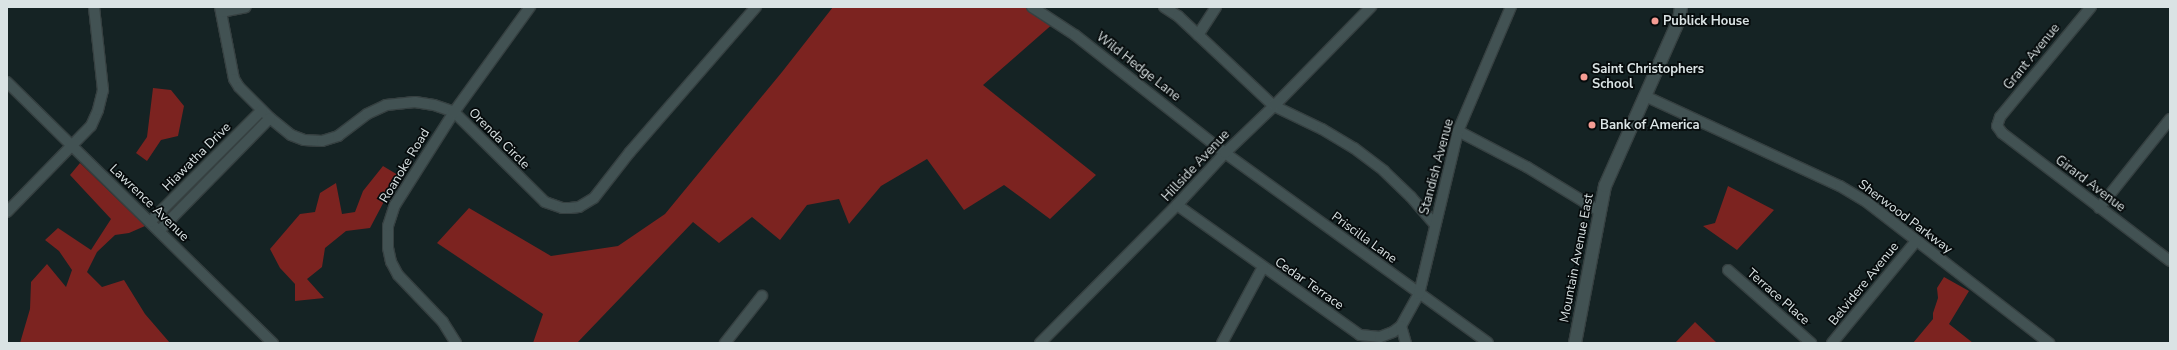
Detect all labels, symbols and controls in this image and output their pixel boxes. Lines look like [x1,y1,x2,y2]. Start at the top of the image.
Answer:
place label: Publick House [1663,13,1749,29]
marker: Publick House [1650,16,1660,26]
street label: Grant Avenue [2001,21,2063,93]
street label: Wild Hedge Lane [1093,29,1183,105]
place label: Saint Christophers School [1592,62,1704,93]
marker: Saint Christophers School [1579,72,1589,82]
street label: Orenda Circle [465,105,533,173]
street label: Standish Avenue [1417,117,1457,217]
place label: Bank of America [1600,117,1700,133]
street label: Hiawatha Drive [160,120,234,194]
marker: Bank of America [1587,120,1597,130]
street label: Roanoke Road [377,126,433,206]
street label: Hillside Avenue [1159,127,1233,205]
street label: Girard Avenue [2052,153,2128,215]
street label: Lawrence Avenue [106,161,192,245]
street label: Sherwood Parkway [1855,177,1955,257]
street label: Mountain Avenue East [1557,192,1597,324]
street label: Priscilla Lane [1328,209,1400,267]
street label: Belvidere Avenue [1826,239,1902,329]
street label: Cedar Terrace [1272,255,1346,313]
street label: Terrace Place [1744,266,1812,328]

